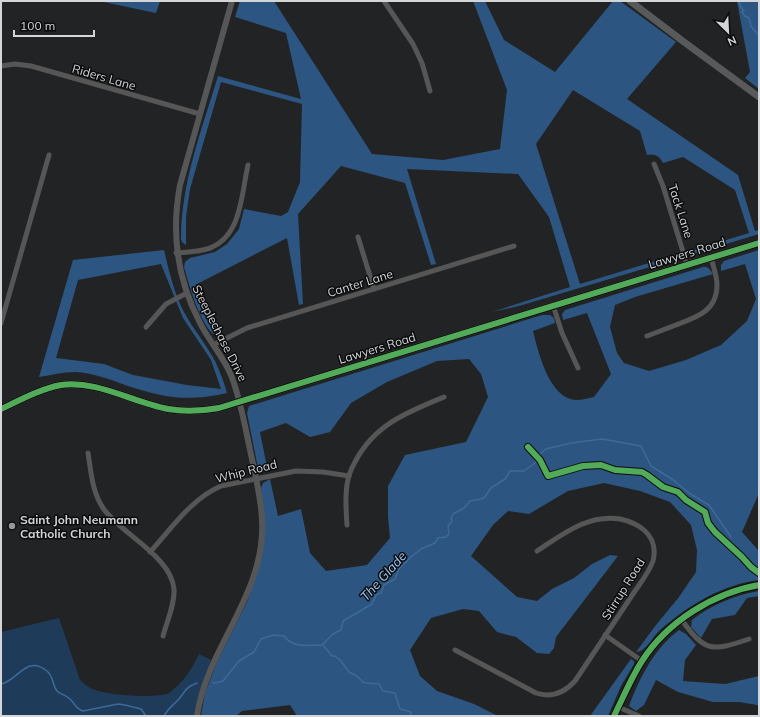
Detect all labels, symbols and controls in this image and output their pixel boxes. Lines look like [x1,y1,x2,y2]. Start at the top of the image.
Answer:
scale bar [14,12,94,38]
north arrow [708,12,748,52]
text: 100 m [20,18,55,33]
text: N [725,33,739,49]
street label: Riders Lane [70,61,138,93]
street label: Tack Lane [665,182,697,240]
street label: Lawyers Road [647,234,727,272]
street label: Canter Lane [325,266,395,300]
street label: Steeplechase Drive [189,282,251,384]
street label: Lawyers Road [337,329,417,367]
street label: Whip Road [214,456,278,486]
place label: Saint John Neumann Catholic Church [20,512,138,541]
marker: Saint John Neumann Catholic Church [7,521,17,531]
water label: The Glade [357,548,409,604]
street label: Stirrup Road [598,555,648,623]

